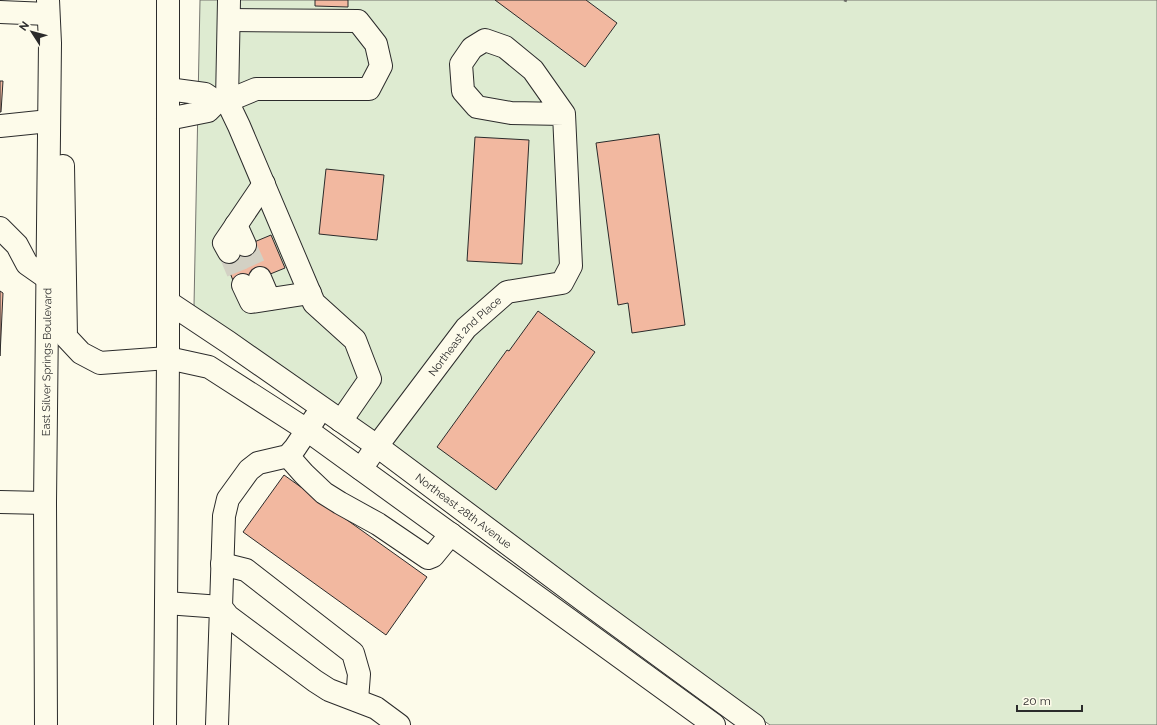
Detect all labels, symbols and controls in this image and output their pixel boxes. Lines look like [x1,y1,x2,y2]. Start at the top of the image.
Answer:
north arrow [12,12,52,52]
text: N [17,19,32,34]
street label: East Silver Springs Boulevard [39,288,54,436]
street label: Northeast 2nd Place [426,293,504,379]
street label: Northeast 28th Avenue [413,471,515,551]
scale bar [1017,687,1082,713]
text: 20 m [1023,694,1051,708]

